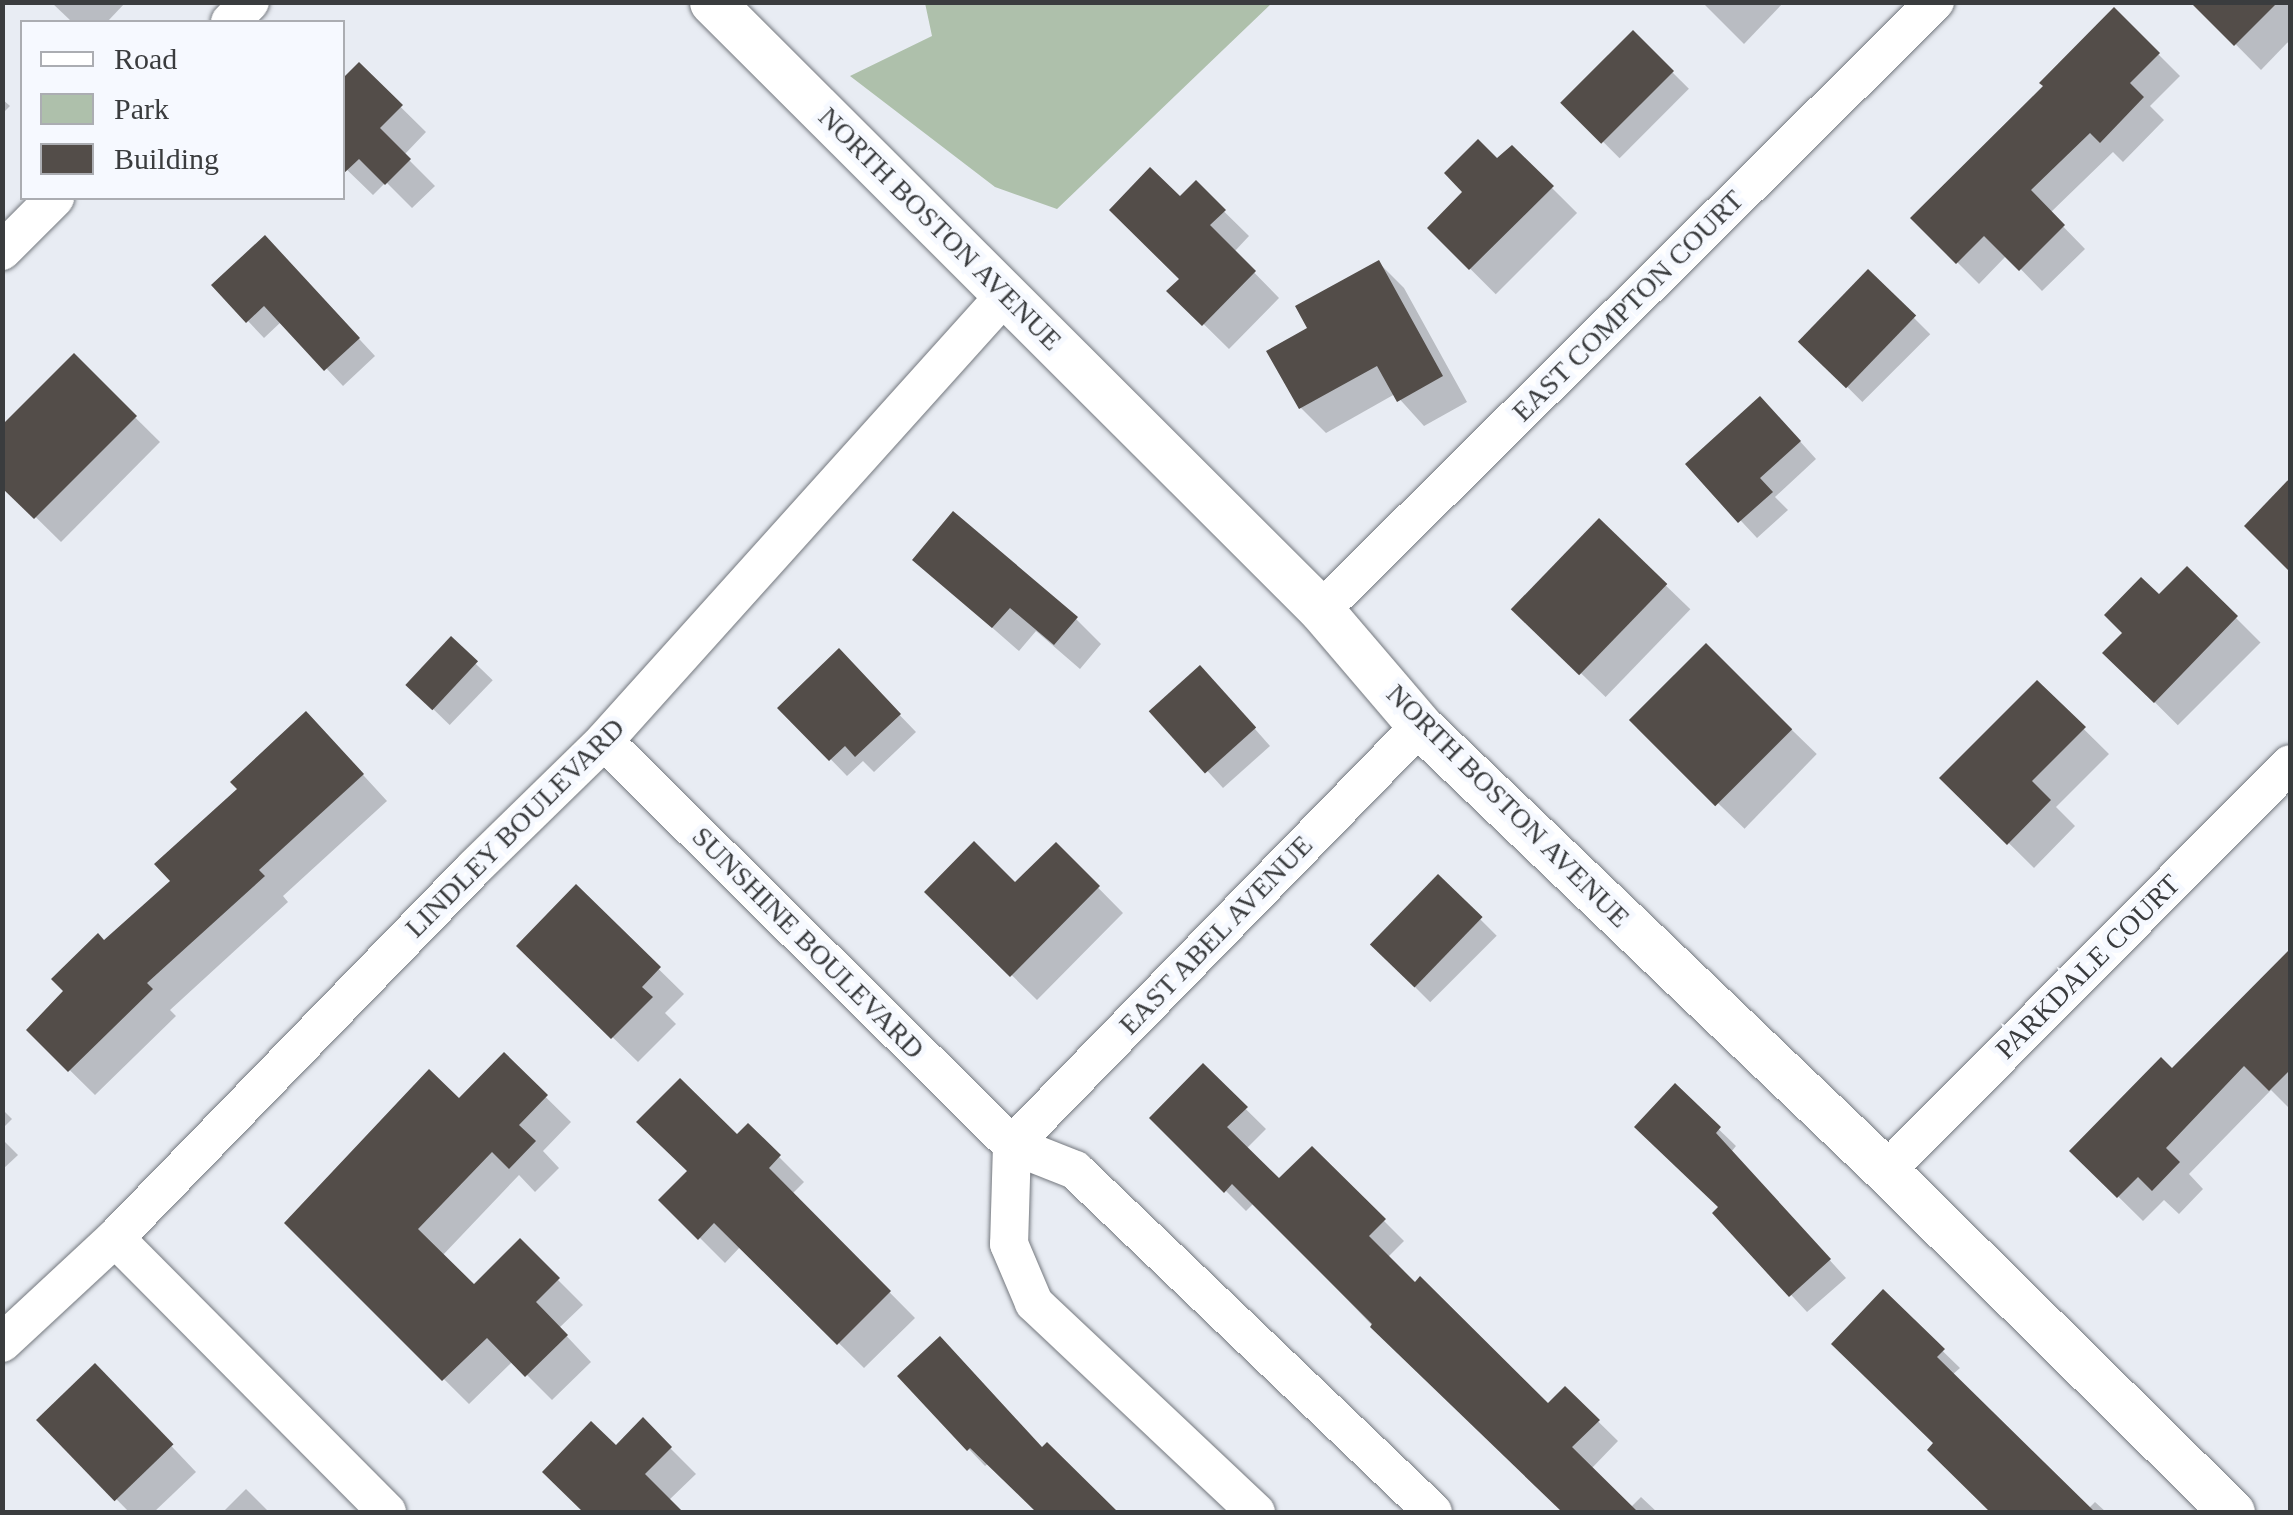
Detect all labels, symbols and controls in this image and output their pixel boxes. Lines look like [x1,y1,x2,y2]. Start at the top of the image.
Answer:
legend [20,20,345,200]
text: Road [114,42,177,75]
text: Park [114,92,169,125]
street label: NORTH BOSTON AVENUE [811,100,1069,358]
text: Building [114,142,219,175]
street label: EAST COMPTON COURT [1505,183,1751,429]
street label: NORTH BOSTON AVENUE [1379,677,1637,935]
street label: LINDLEY BOULEVARD [398,711,632,945]
street label: SUNSHINE BOULEVARD [685,820,931,1066]
street label: EAST ABEL AVENUE [1111,827,1321,1043]
street label: PARKDALE COURT [1989,868,2187,1066]

